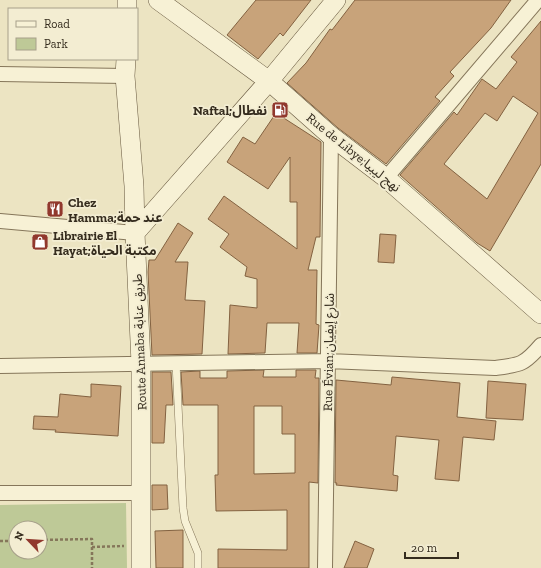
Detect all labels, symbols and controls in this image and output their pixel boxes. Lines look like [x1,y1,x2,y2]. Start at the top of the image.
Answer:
legend [8,8,138,60]
text: Road [44,17,70,31]
text: Park [44,37,69,51]
fuel station icon: Naftal;نفطال [270,100,290,120]
place label: Naftal;نفطال [193,103,267,118]
street label: Rue de Libye;نهج ليبيا [302,110,404,197]
place label: Chez Hamma;عند حمة [68,195,163,225]
restaurant icon: Chez Hamma;عند حمة [45,199,65,219]
place label: Librairie El Hayat;مكتبة الحياة [53,228,157,258]
shop icon: Librairie El Hayat;مكتبة الحياة [30,232,50,252]
street label: Route Annaba طريق عنابة [130,273,150,411]
street label: Rue Évian;شارع إيفيان [320,293,340,411]
north arrow [8,520,48,560]
text: N [12,529,27,543]
scale bar [405,534,458,560]
text: 20 m [411,541,438,555]

